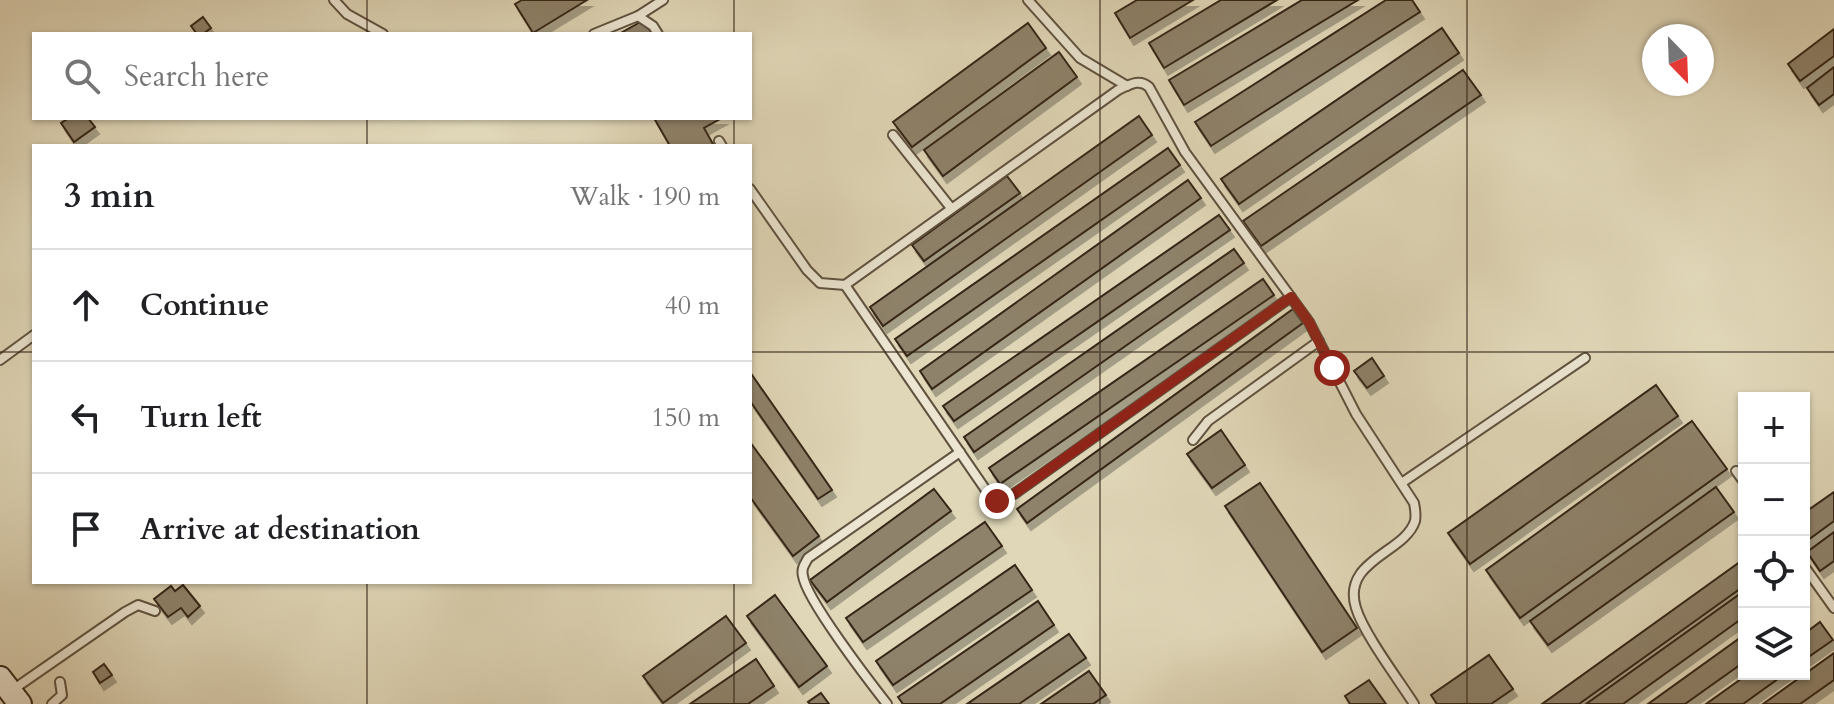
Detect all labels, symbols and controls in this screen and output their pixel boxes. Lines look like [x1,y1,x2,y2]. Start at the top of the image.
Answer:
north arrow [1642,24,1714,96]
search box [32,32,752,120]
icon: search [60,54,104,98]
text: Search here [124,56,269,97]
text: 3 min [64,173,155,219]
text: Walk · 190 m [570,179,720,214]
icon: ahead [64,283,108,327]
text: Continue [140,285,269,326]
text: 40 m [664,288,720,323]
route start [1314,350,1350,386]
map controls [1738,392,1810,680]
button: + [1738,392,1810,464]
icon: left [64,395,108,439]
text: Turn left [140,397,262,438]
text: 150 m [651,400,720,435]
button: − [1738,464,1810,536]
route end [979,483,1015,519]
icon: arrive [64,507,108,551]
text: Arrive at destination [140,509,420,550]
button: locate [1738,536,1810,608]
button: layers [1738,608,1810,680]

